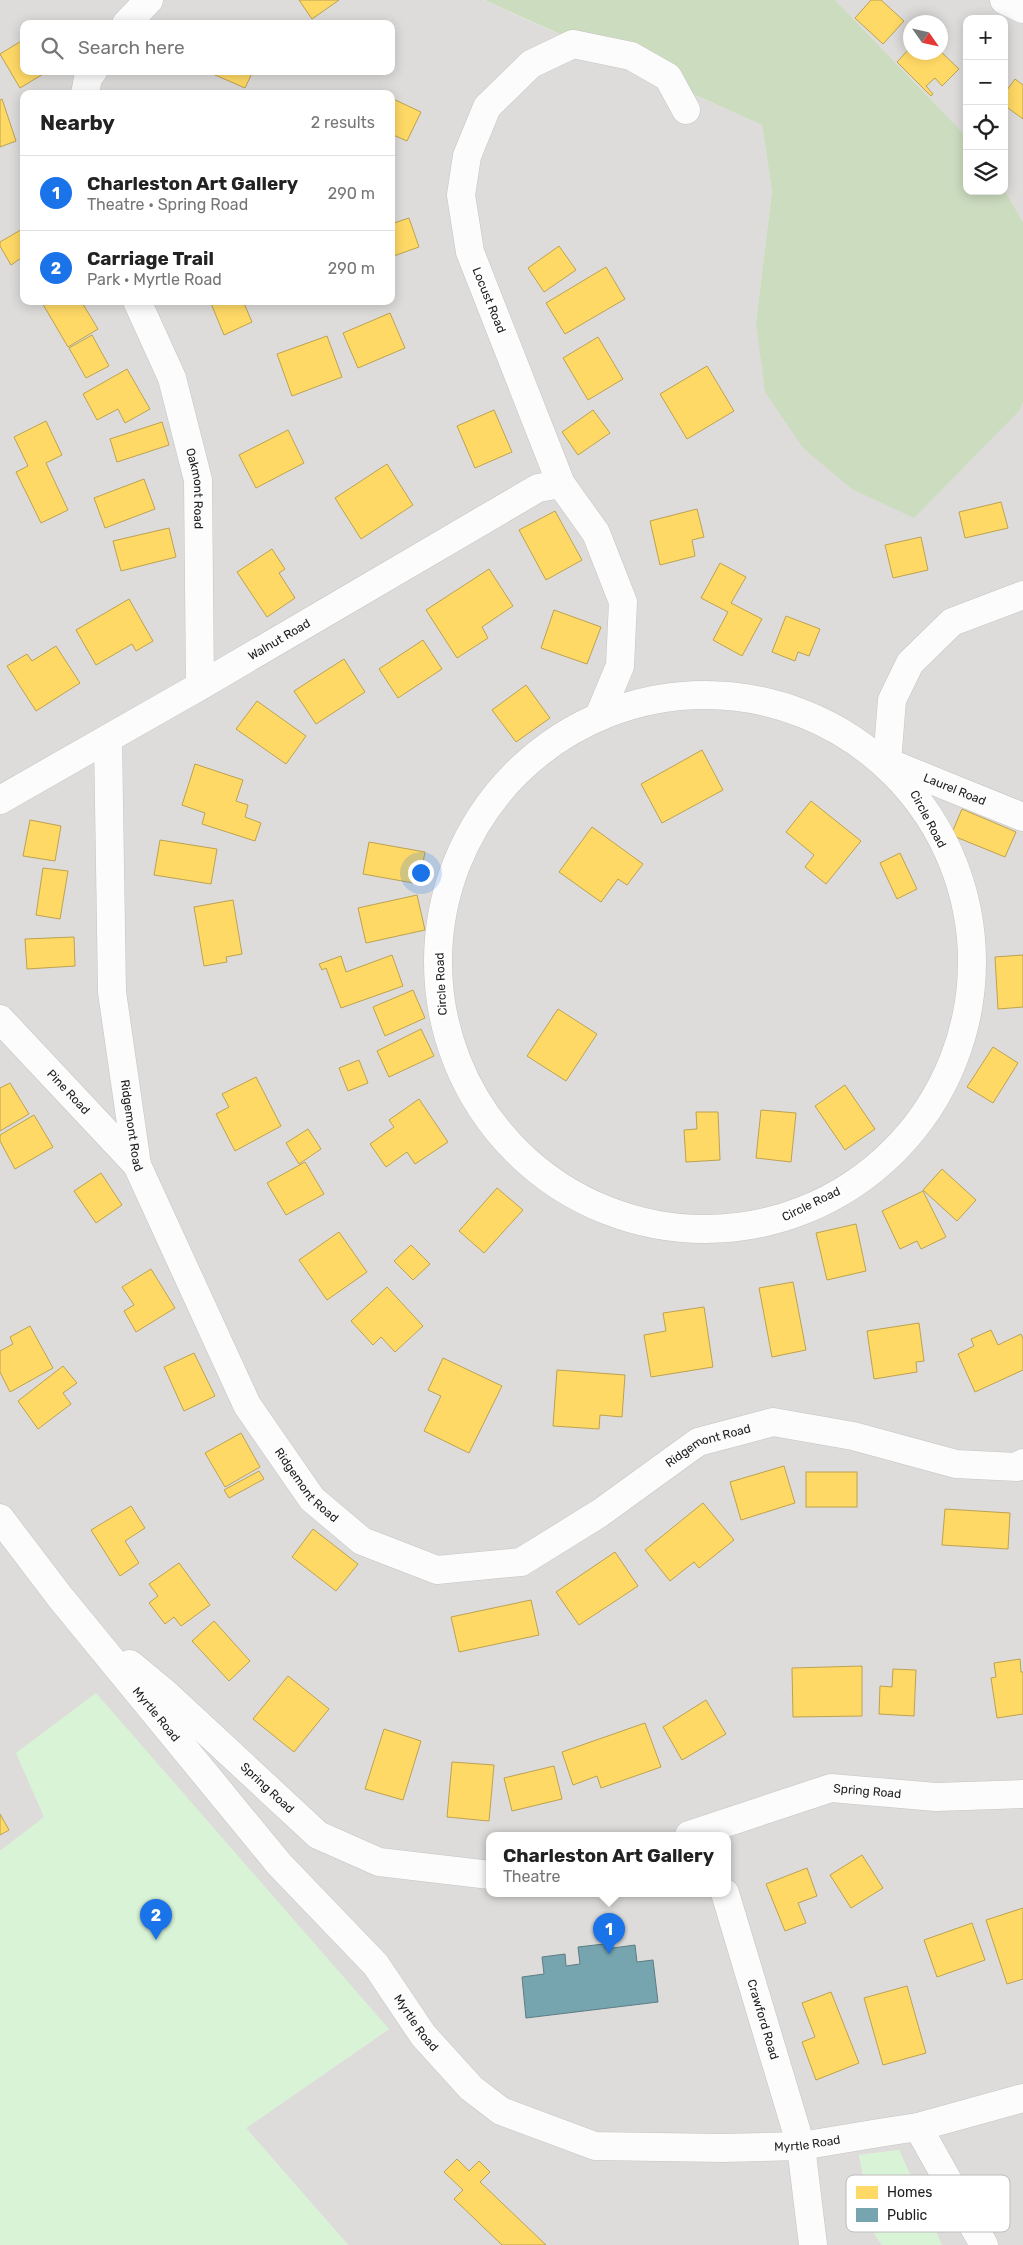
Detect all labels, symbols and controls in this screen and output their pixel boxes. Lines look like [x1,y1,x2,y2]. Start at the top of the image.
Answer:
north arrow [903,15,948,60]
map controls [963,15,1008,195]
button: + [963,15,1008,60]
search box [20,20,395,75]
icon: search [38,34,66,62]
text: Search here [78,36,185,59]
button: − [963,60,1008,105]
button: locate [963,105,1008,150]
text: Nearby [40,110,115,135]
text: 2 results [311,113,375,132]
button: layers [963,150,1008,195]
text: Charleston Art Gallery [87,172,298,195]
text: 1 [52,184,60,203]
text: 290 m [328,184,375,203]
text: Theatre · Spring Road [87,195,248,214]
text: Carriage Trail [87,247,214,270]
text: 2 [51,259,61,278]
text: 290 m [328,259,375,278]
street label: Locust Road [469,265,509,335]
text: Park · Myrtle Road [87,270,222,289]
street label: Oakmont Road [183,447,205,529]
street label: Walnut Road [246,616,313,663]
street label: Laurel Road [921,770,988,808]
street label: Circle Road [907,788,949,850]
your location [408,860,434,886]
street label: Circle Road [432,952,450,1016]
street label: Pine Road [44,1067,93,1117]
street label: Ridgemont Road [118,1079,146,1174]
street label: Circle Road [780,1184,842,1224]
street label: Ridgemont Road [663,1421,752,1470]
street label: Ridgemont Road [272,1445,341,1525]
street label: Myrtle Road [130,1684,183,1745]
street label: Spring Road [238,1760,297,1816]
street label: Spring Road [833,1781,902,1801]
popup [486,1832,731,1897]
text: Charleston Art Gallery [503,1844,714,1867]
text: Theatre [503,1867,560,1886]
pin: 2 [140,1899,172,1940]
pin: 1 [593,1913,625,1954]
street label: Crawford Road [744,1978,782,2061]
street label: Myrtle Road [391,1992,441,2054]
street label: Myrtle Road [774,2133,841,2154]
legend [846,2175,1010,2232]
text: Homes [887,2184,932,2201]
text: Public [887,2207,928,2224]

